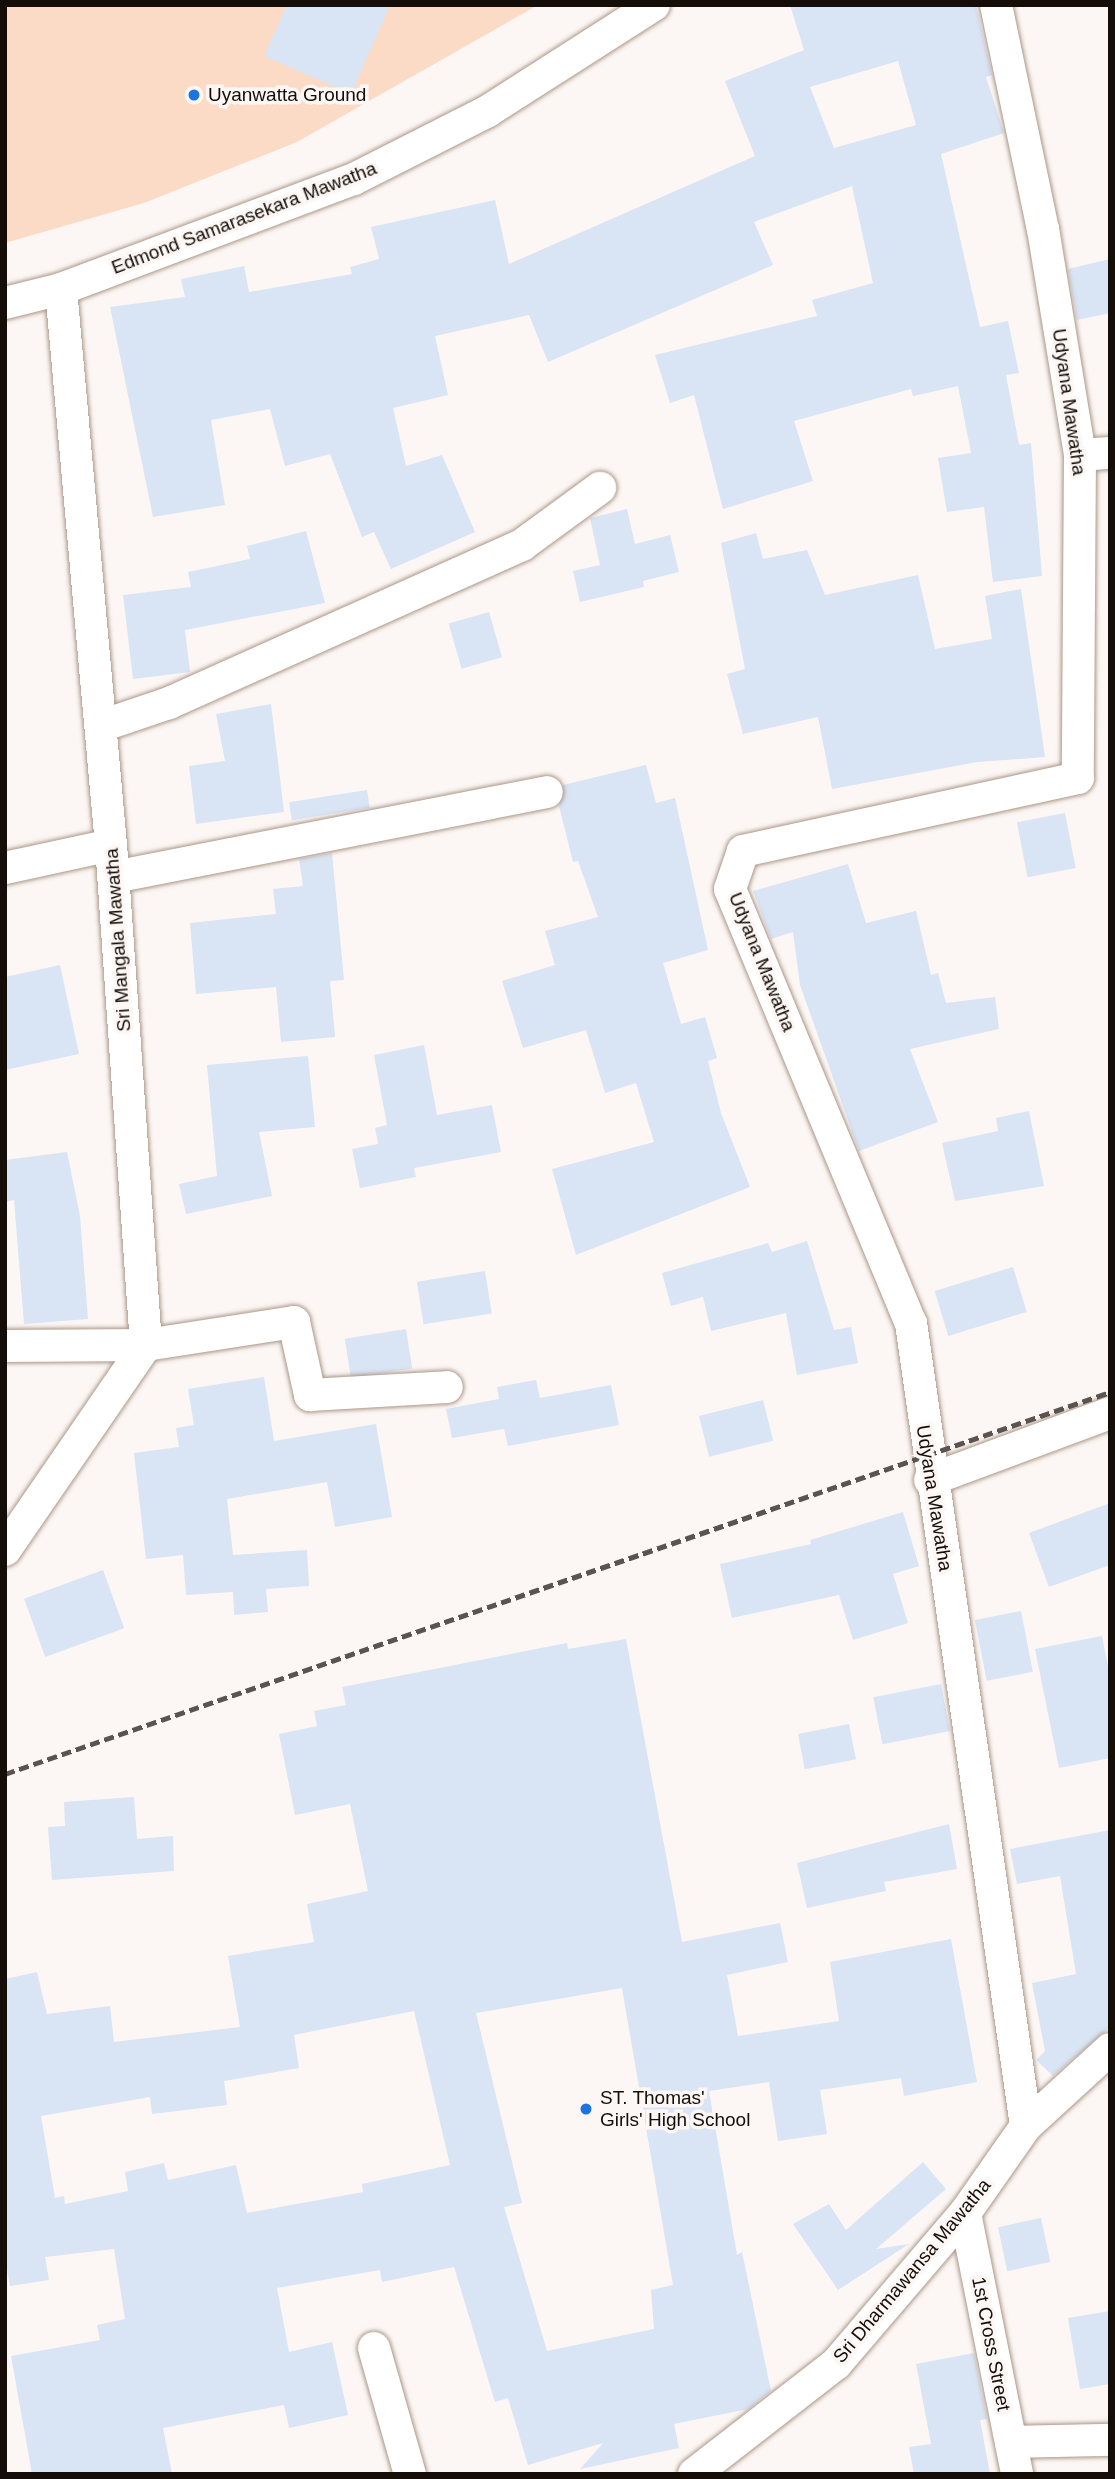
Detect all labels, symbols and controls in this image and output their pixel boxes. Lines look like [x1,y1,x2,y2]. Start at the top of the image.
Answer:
place label: Uyanwatta Ground [208,84,366,106]
marker: Uyanwatta Ground [186,87,202,103]
street label: Edmond Samarasekara Mawatha [108,157,380,279]
street label: Udyana Mawatha [1047,327,1091,477]
street label: Sri Mangala Mawatha [100,848,136,1032]
street label: Udyana Mawatha [724,889,800,1035]
street label: Udyana Mawatha [911,1423,957,1573]
place label: ST. Thomas' Girls' High School [600,2087,750,2131]
marker: ST. Thomas' Girls' High School [578,2101,594,2117]
street label: Sri Dharmawansa Mawatha [828,2174,996,2368]
street label: 1st Cross Street [967,2275,1015,2413]

